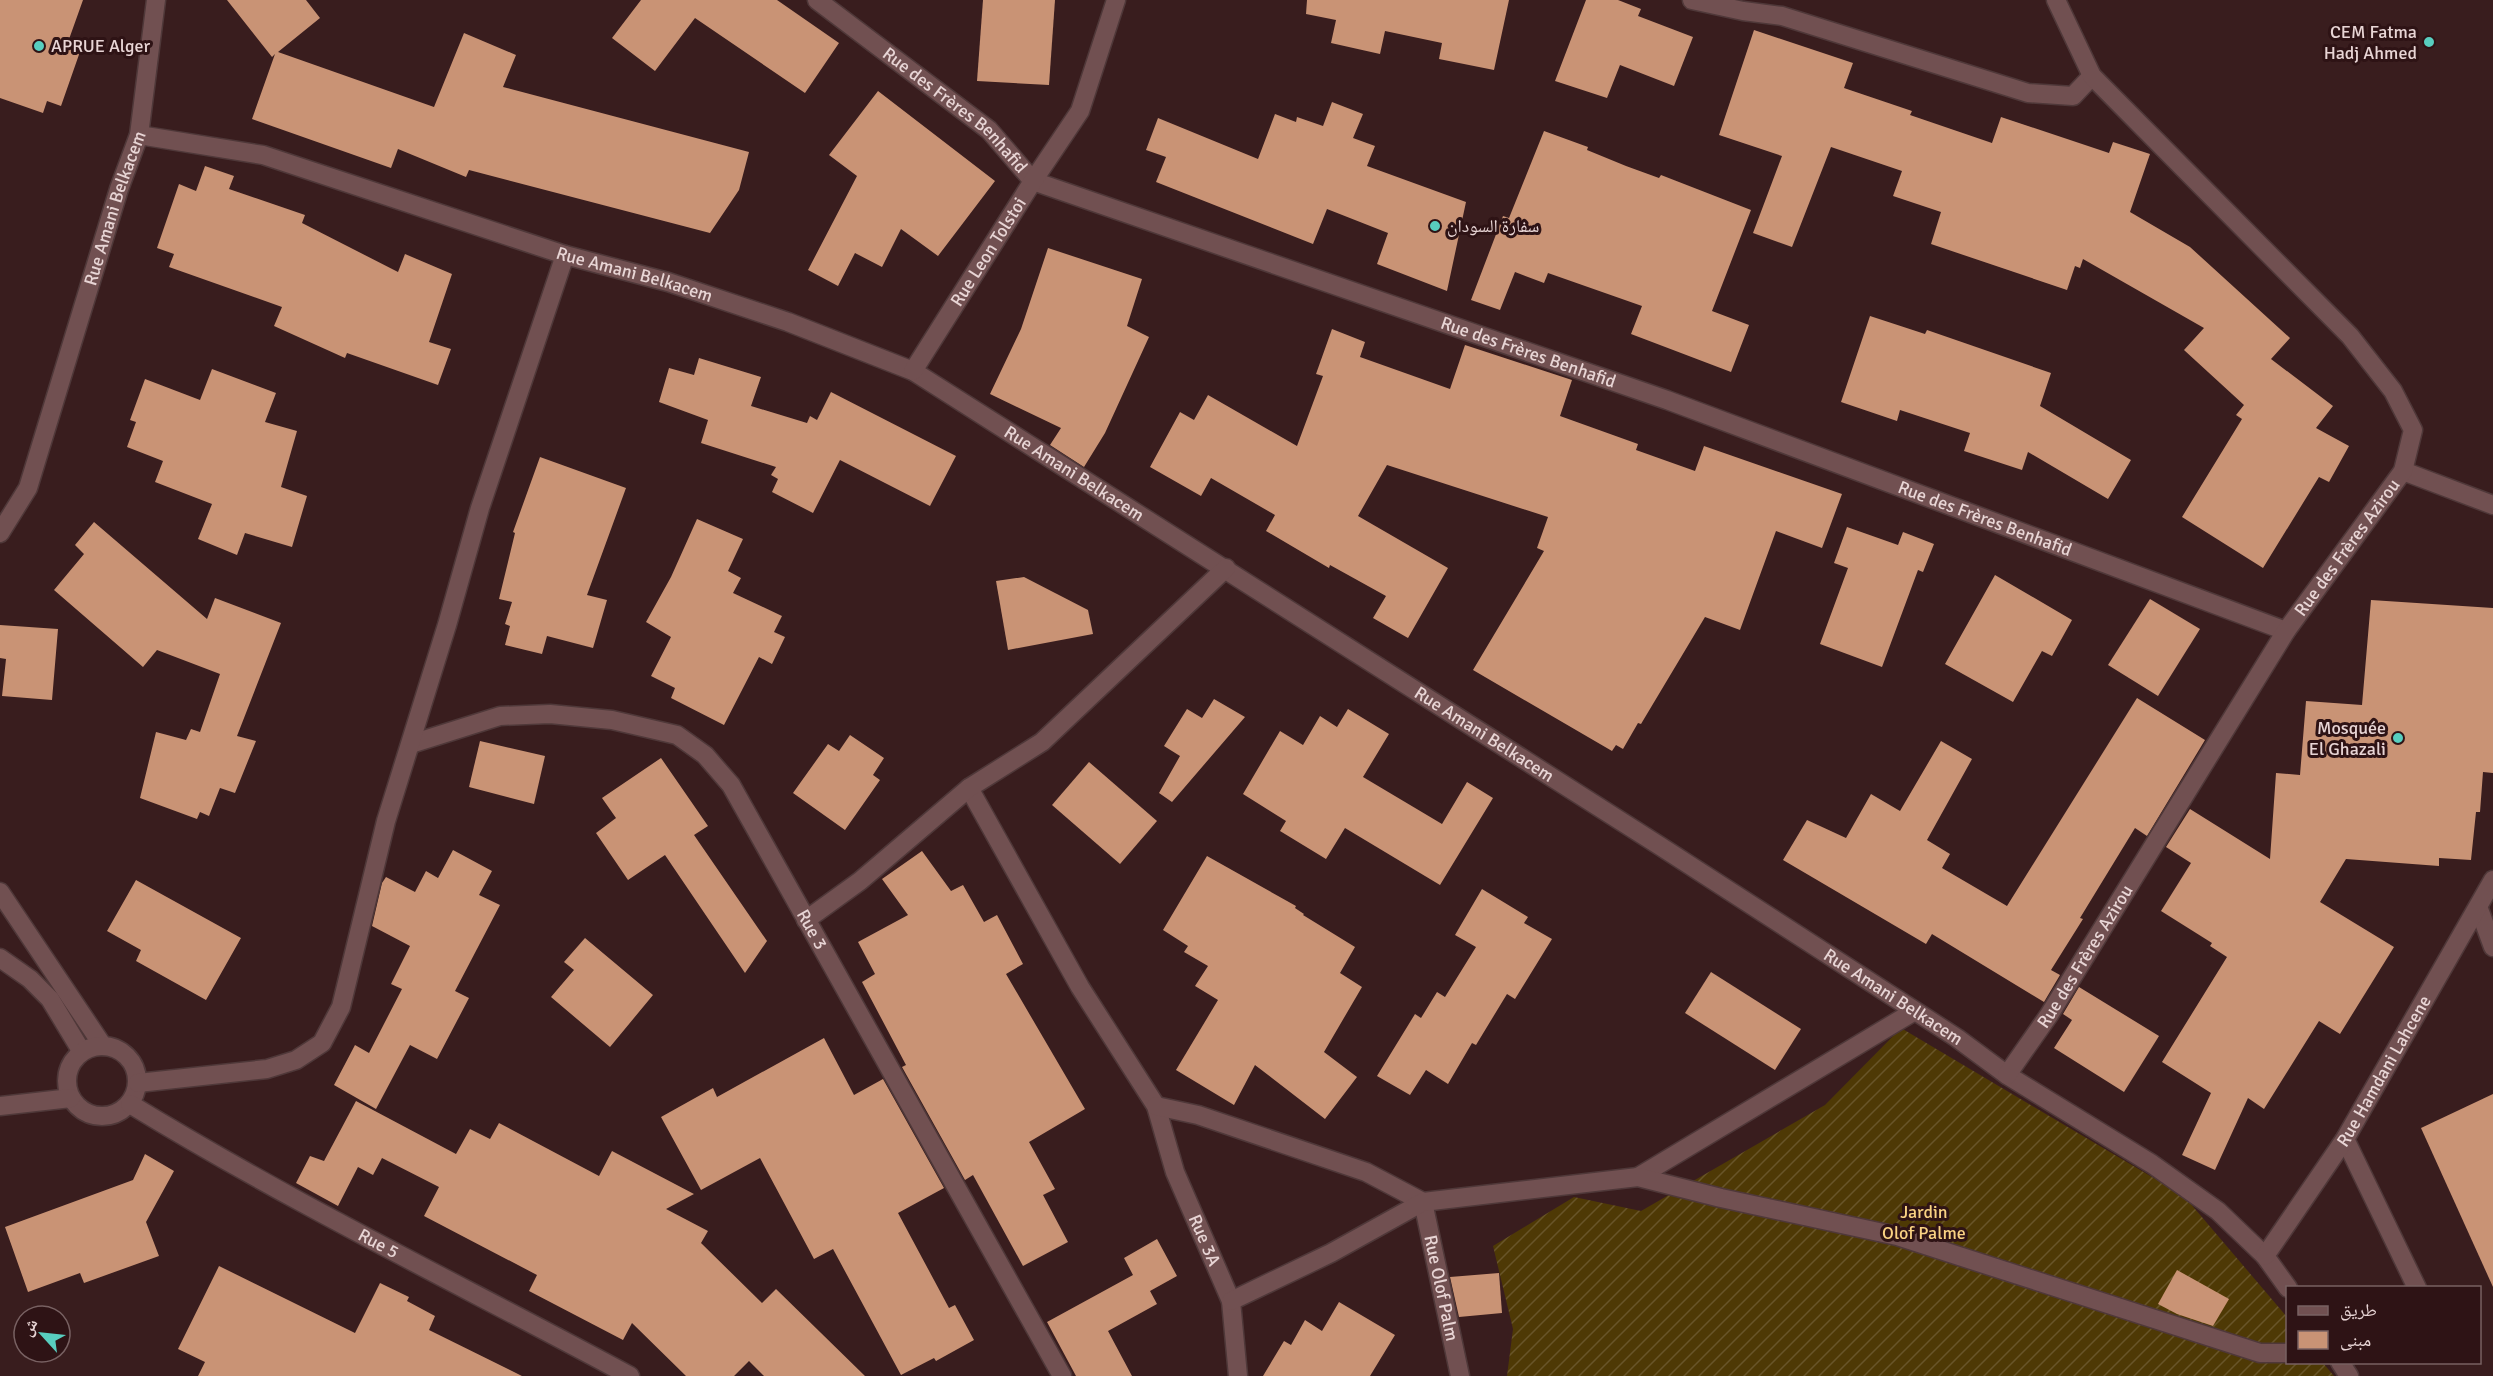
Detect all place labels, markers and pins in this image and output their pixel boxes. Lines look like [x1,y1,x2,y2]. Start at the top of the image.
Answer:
place label: CEM Fatma Hadj Ahmed [2324,21,2417,64]
place label: APRUE Alger [51,35,150,57]
marker: CEM Fatma Hadj Ahmed [2422,35,2436,49]
marker: APRUE Alger [32,39,46,53]
place label: سفارة السودان [1447,215,1539,237]
marker: سفارة السودان [1428,219,1442,233]
place label: Mosquée El Ghazali [2309,717,2386,760]
marker: Mosquée El Ghazali [2391,731,2405,745]

